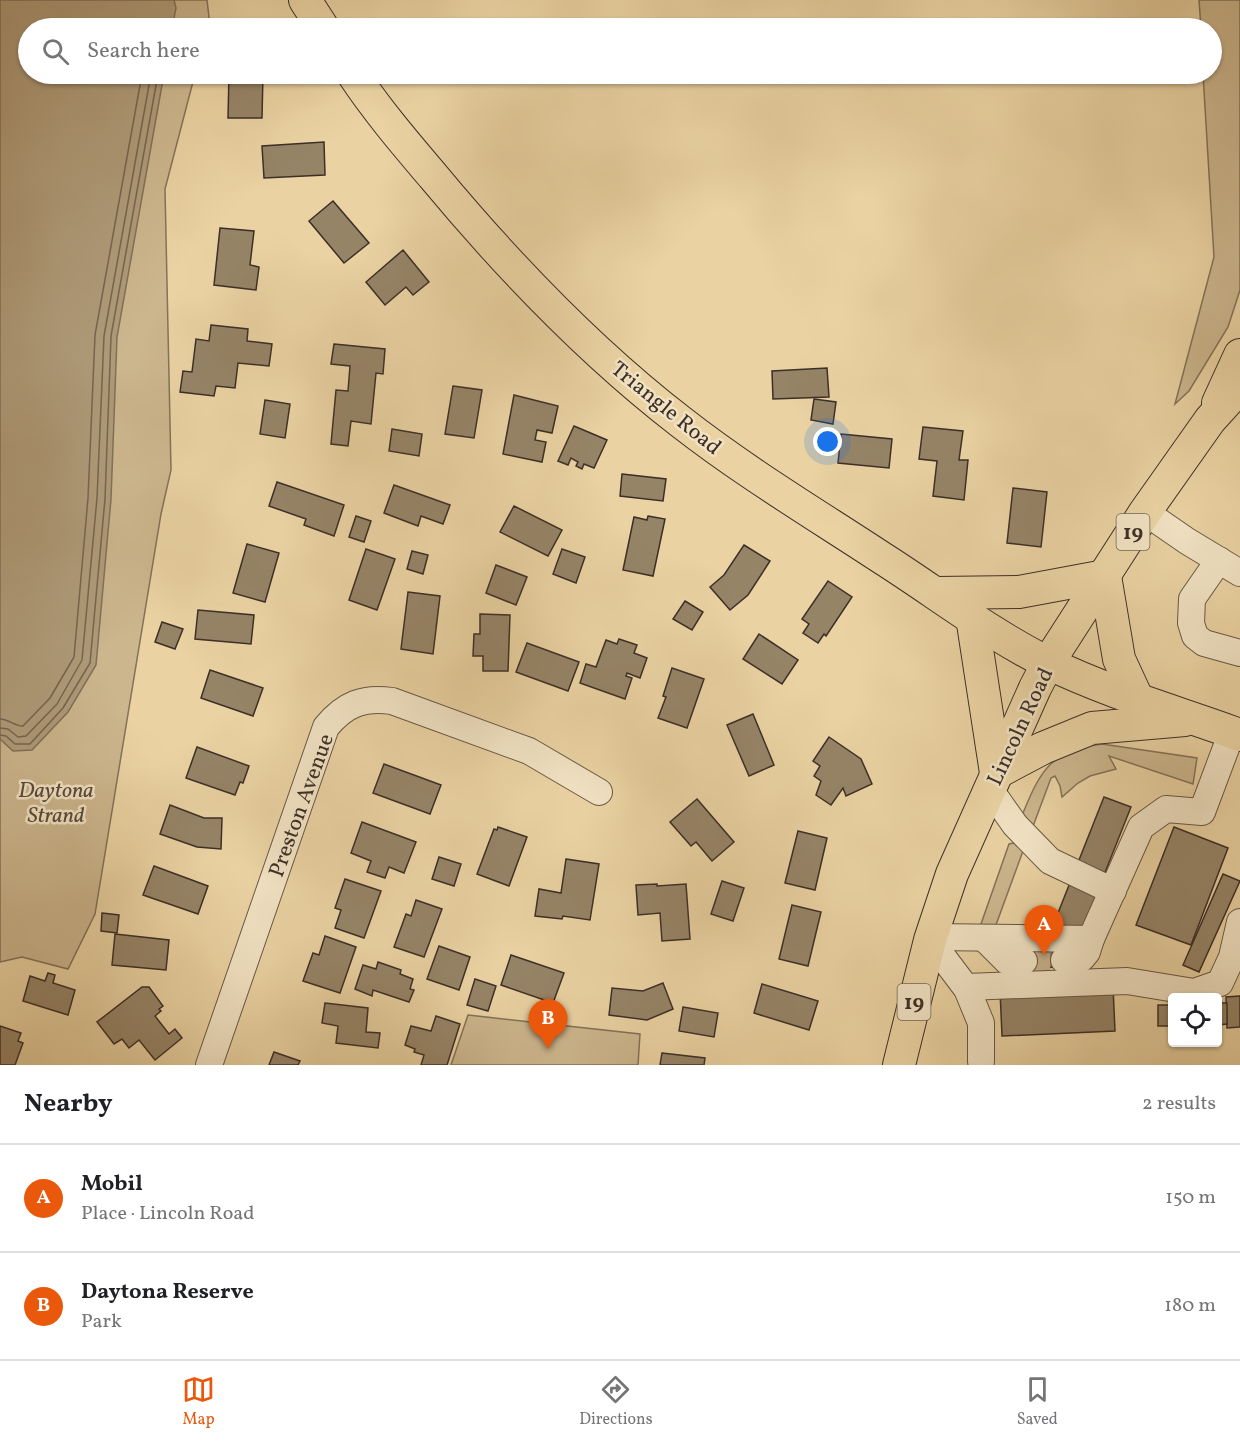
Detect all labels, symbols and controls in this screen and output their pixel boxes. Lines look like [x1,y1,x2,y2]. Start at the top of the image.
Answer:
search box [18,18,1222,84]
icon: search [39,35,72,68]
text: Search here [87,36,200,67]
street label: Triangle Road [604,355,727,463]
your location [813,427,842,456]
road number: 19 [1116,514,1150,550]
street label: Lincoln Road [980,663,1062,791]
street label: Preston Avenue [262,730,343,882]
park label: Daytona Strand [18,776,94,832]
pin: A [1024,906,1064,955]
road number: 19 [898,984,930,1020]
map controls [1168,993,1222,1047]
button: locate [1168,993,1222,1047]
pin: B [528,1000,568,1049]
text: Nearby [24,1086,113,1122]
text: 2 results [1142,1090,1216,1118]
text: Mobil [81,1169,143,1200]
text: A [36,1184,51,1212]
text: 150 m [1165,1184,1216,1212]
text: Place · Lincoln Road [81,1200,255,1228]
text: Daytona Reserve [81,1277,254,1308]
text: B [37,1292,50,1320]
text: 180 m [1164,1292,1216,1320]
text: Park [81,1308,122,1336]
tab: Map [182,1373,215,1431]
tab: Directions [579,1373,653,1431]
tab: Saved [1017,1373,1058,1431]

